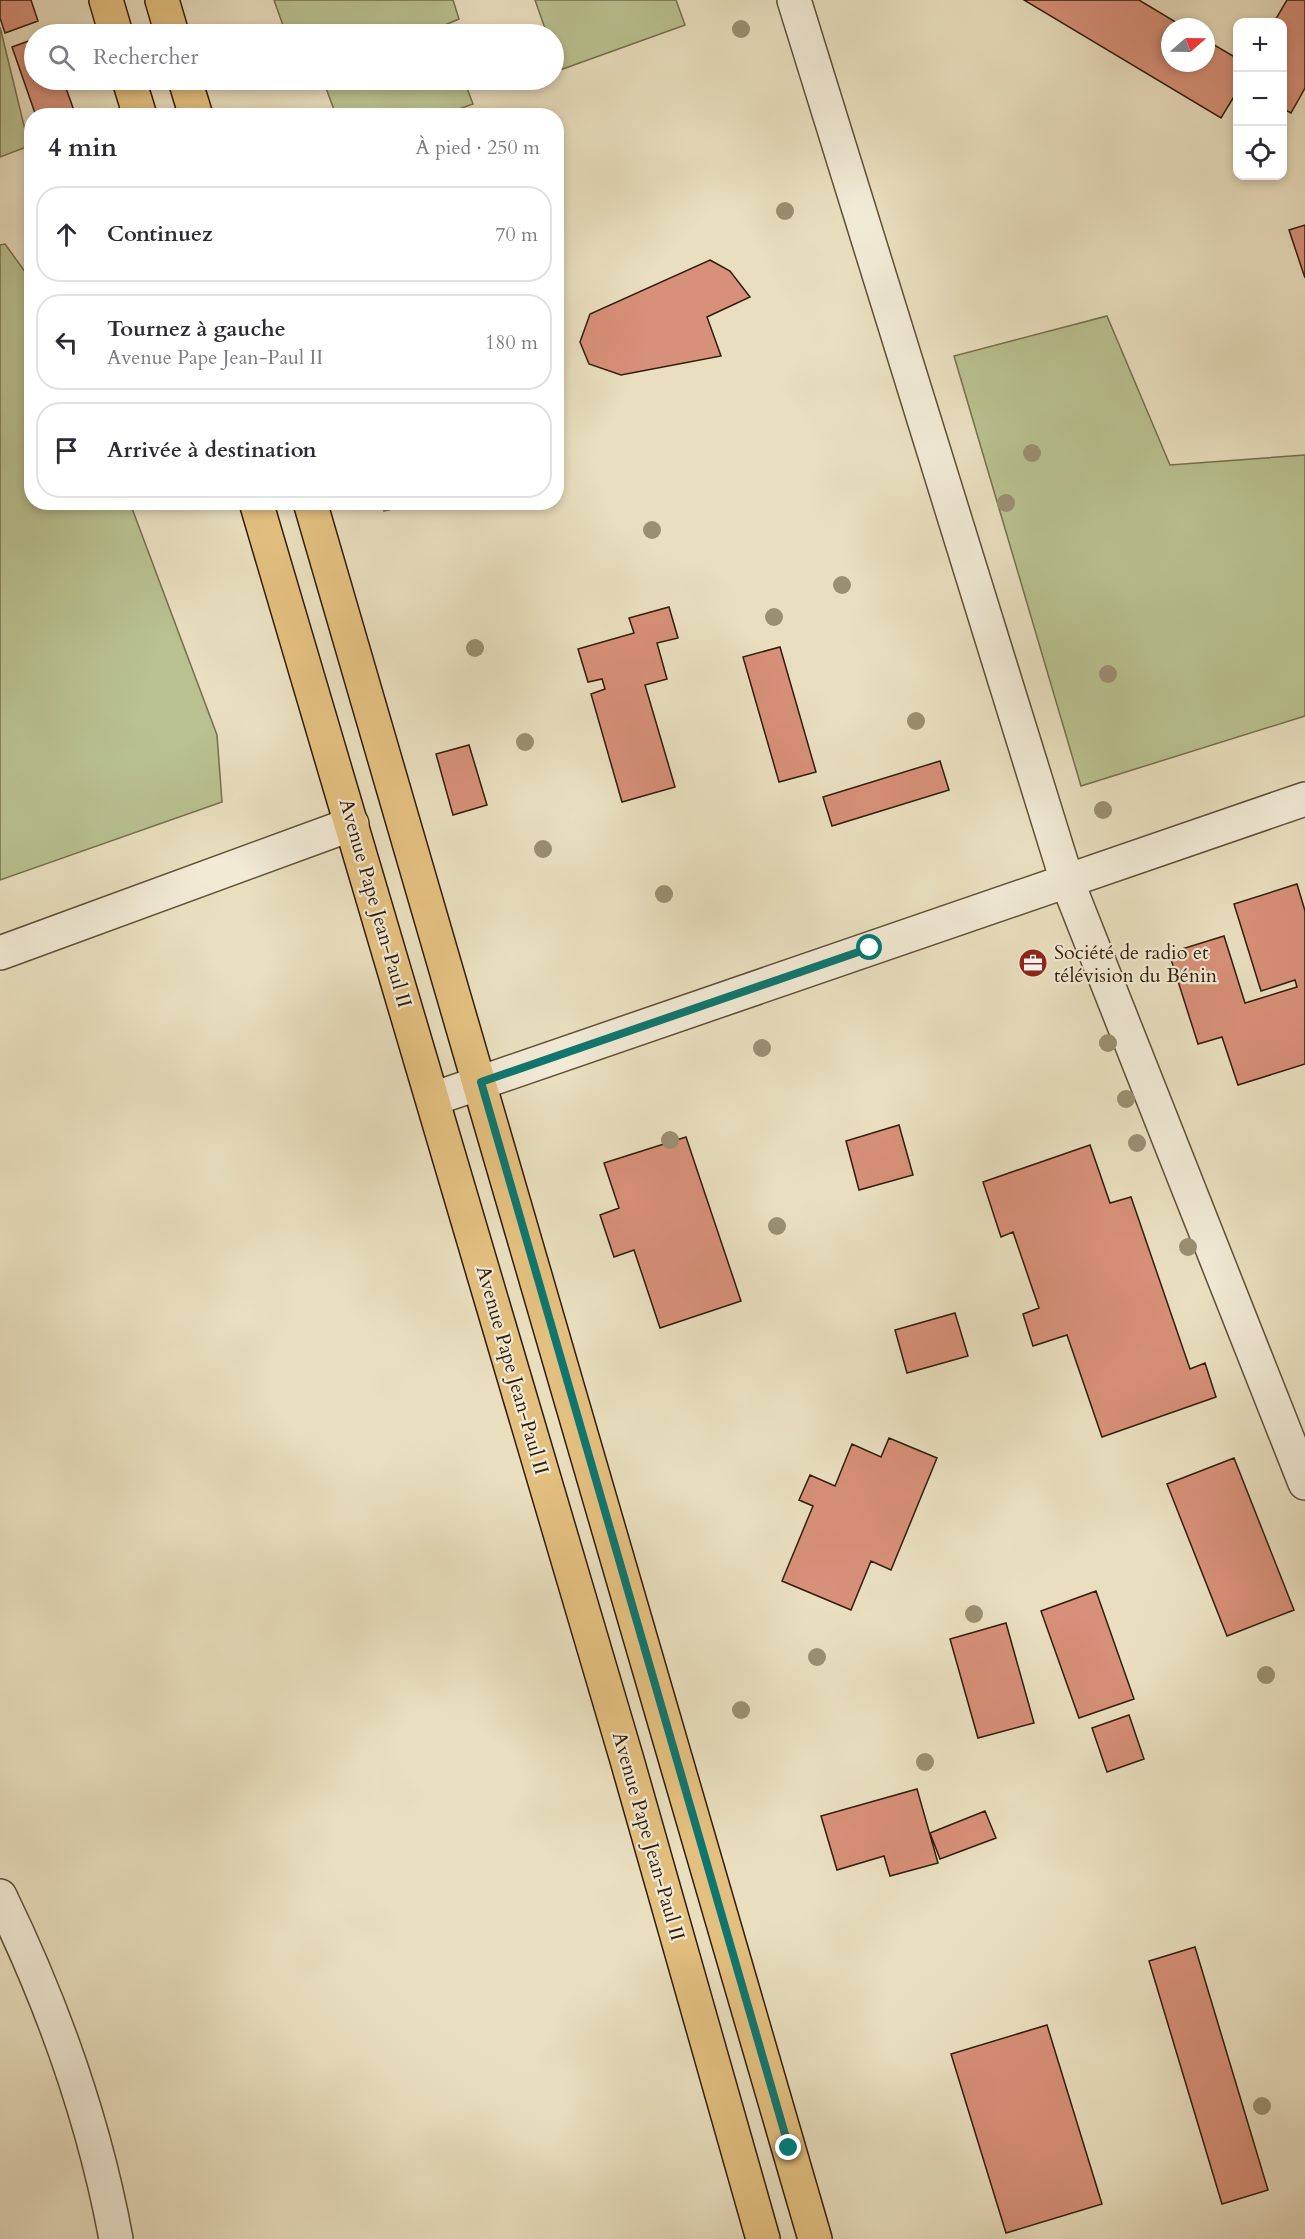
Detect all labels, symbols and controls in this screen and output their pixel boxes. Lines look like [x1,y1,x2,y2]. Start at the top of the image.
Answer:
north arrow [1161,18,1215,72]
map controls [1233,18,1287,180]
button: + [1233,18,1287,72]
search box [24,24,564,90]
icon: search [45,41,78,74]
text: Rechercher [93,42,198,72]
button: − [1233,72,1287,126]
button: locate [1233,126,1287,180]
text: 4 min [48,130,117,165]
text: À pied · 250 m [416,134,540,161]
icon: ahead [50,218,83,251]
text: Continuez [107,219,213,249]
text: 70 m [495,221,538,248]
text: Tournez à gauche [107,314,286,344]
icon: left [50,326,83,359]
text: 180 m [485,329,538,356]
text: Avenue Pape Jean-Paul II [107,344,323,371]
icon: arrive [50,434,83,467]
text: Arrivée à destination [107,435,317,465]
street label: Avenue Pape Jean-Paul II [333,796,418,1011]
route start [856,934,882,960]
place label: Société de radio et télévision du Bénin [1054,939,1218,989]
office icon: Société de radio et télévision du Bénin [1017,947,1049,979]
street label: Avenue Pape Jean-Paul II [470,1263,555,1478]
street label: Avenue Pape Jean-Paul II [606,1729,691,1944]
route end [775,2134,801,2160]

